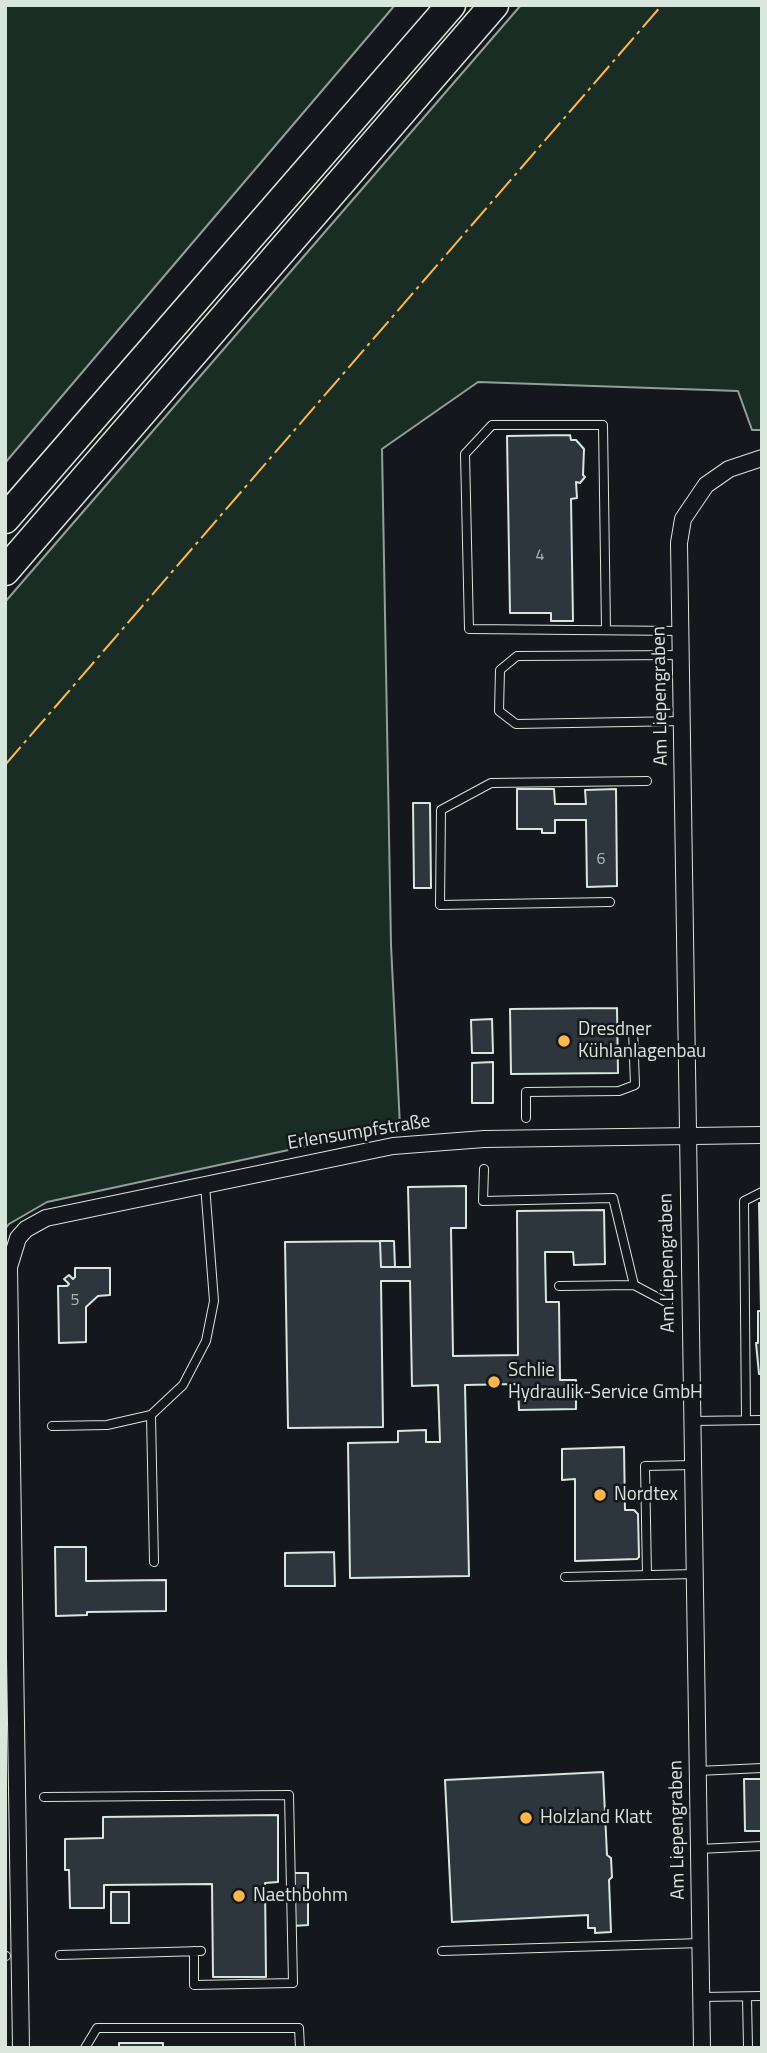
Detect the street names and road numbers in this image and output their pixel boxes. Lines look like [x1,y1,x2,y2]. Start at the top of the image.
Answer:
street label: Am Liepengraben [648,626,674,766]
street label: Erlensumpfstraße [286,1110,432,1156]
street label: Am Liepengraben [655,1193,681,1333]
street label: Am Liepengraben [665,1760,691,1900]

